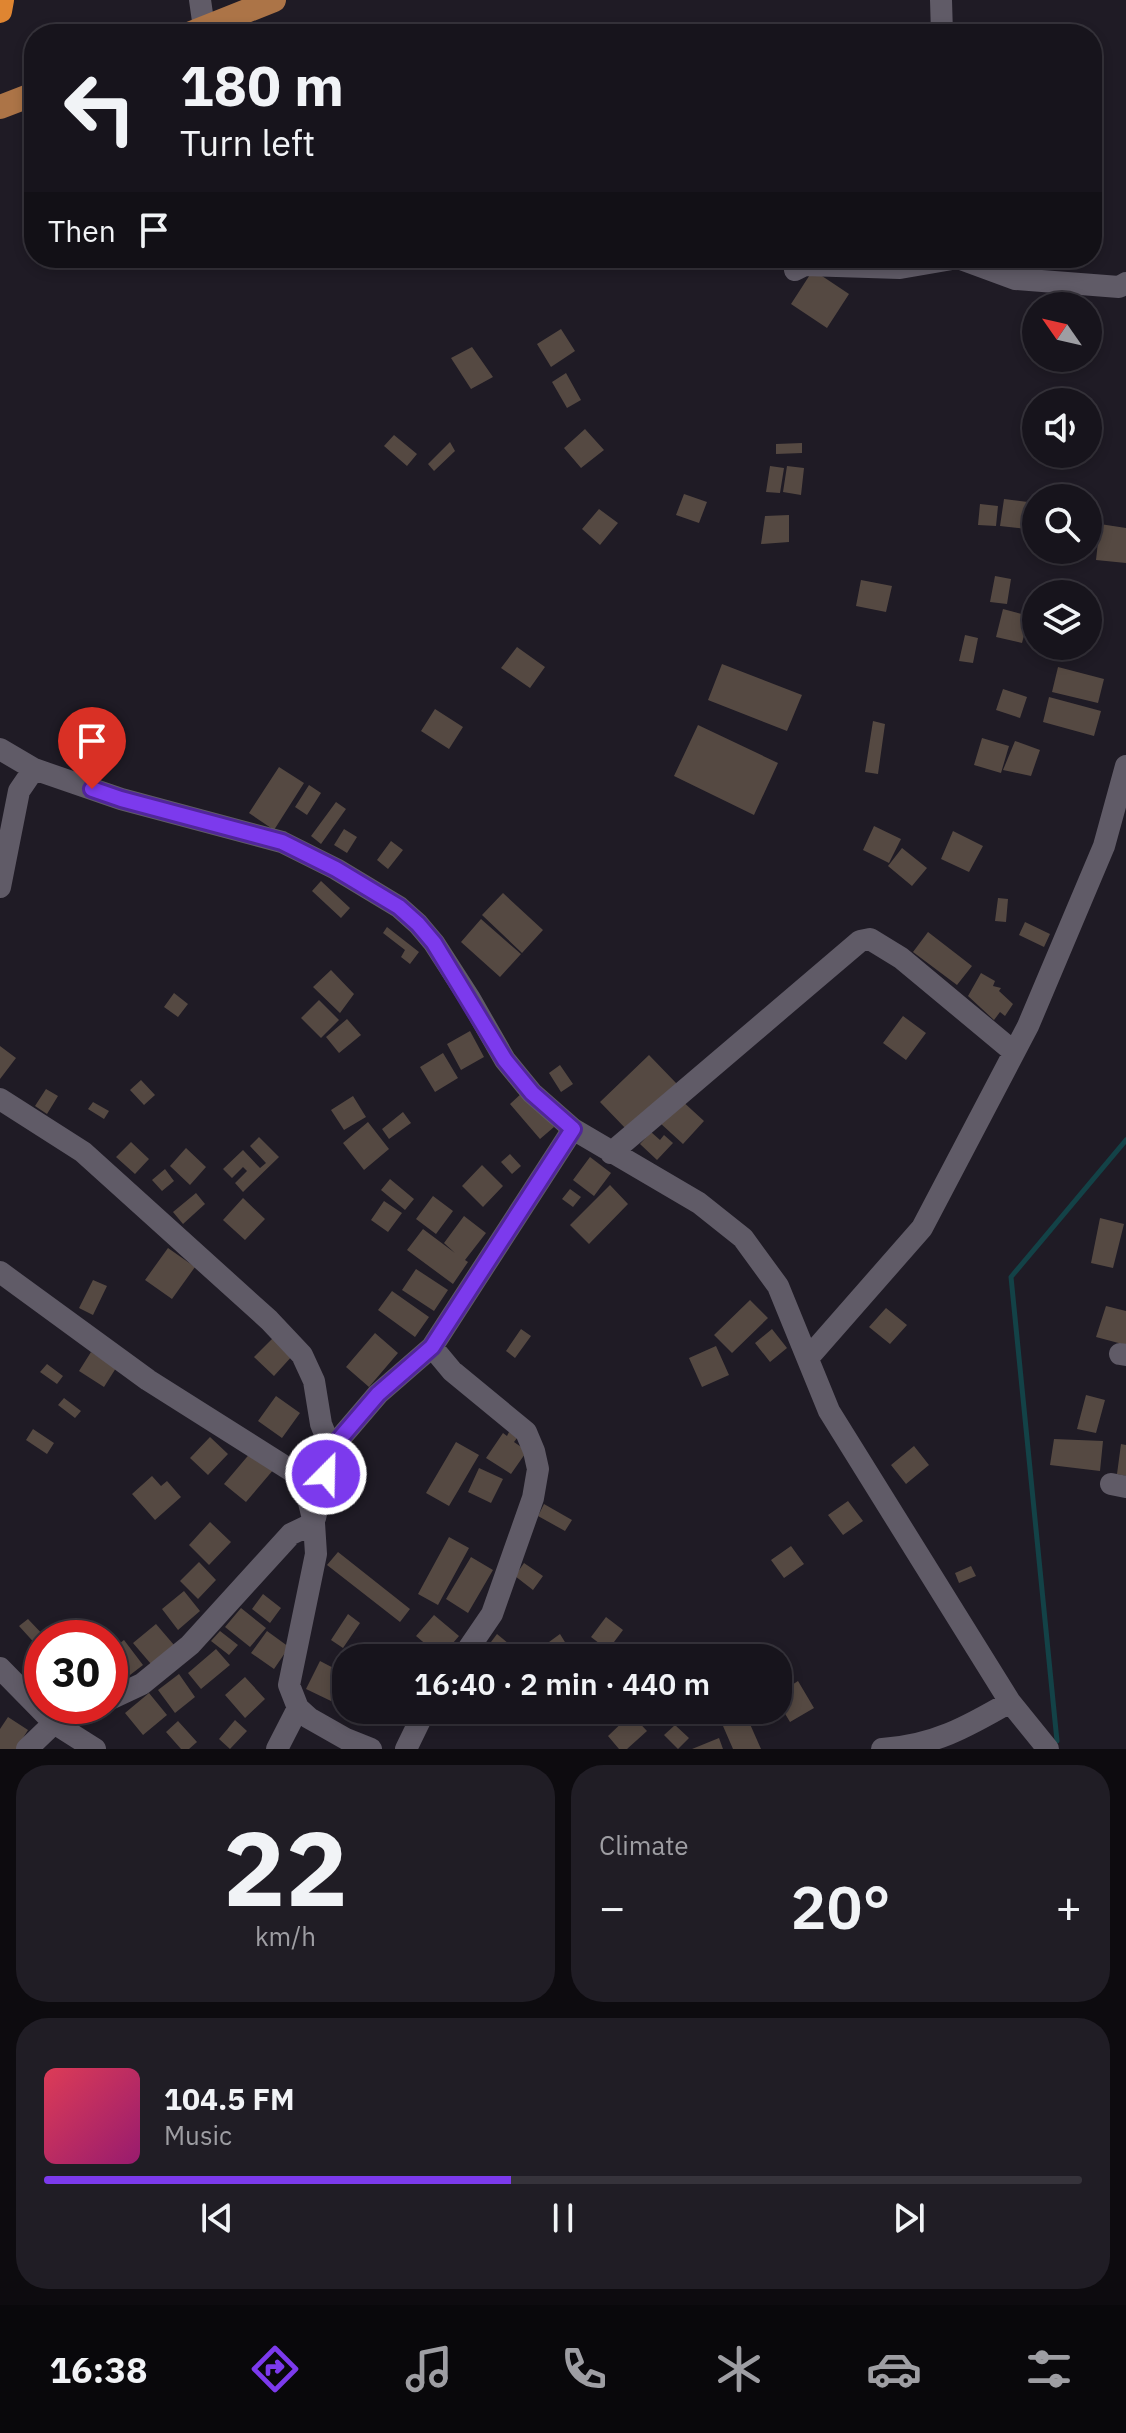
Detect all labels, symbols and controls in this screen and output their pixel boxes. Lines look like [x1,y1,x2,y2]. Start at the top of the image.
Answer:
text: 180 m [180,49,344,121]
icon: left [48,56,152,160]
text: Turn left [180,119,315,166]
icon: arrive [132,208,176,252]
text: Then [48,211,116,250]
north arrow [1022,292,1102,372]
map controls [1022,292,1102,660]
button: sound [1022,388,1102,468]
button: search [1022,484,1102,564]
button: layers [1022,580,1102,660]
pin [58,707,126,789]
icon: arrive [70,719,114,763]
position arrow [284,1432,368,1516]
speed limit sign: 30 [24,1620,128,1724]
text: 16:40 · 2 min · 440 m [414,1664,710,1703]
text: 22 [223,1799,348,1935]
text: Climate [599,1828,689,1862]
text: 20° [790,1867,891,1946]
text: − [599,1878,625,1935]
text: + [1056,1878,1082,1935]
text: km/h [255,1919,316,1953]
text: 104.5 FM [164,2079,295,2118]
text: Music [164,2118,232,2152]
icon: previous [195,2196,239,2240]
icon: pause [541,2196,585,2240]
icon: next [887,2196,931,2240]
icon: directions [247,2341,303,2397]
icon: music [401,2341,457,2397]
icon: phone [556,2341,612,2397]
icon: climate [711,2341,767,2397]
icon: car [866,2341,922,2397]
icon: filters [1021,2341,1077,2397]
text: 16:38 [49,2346,148,2393]

